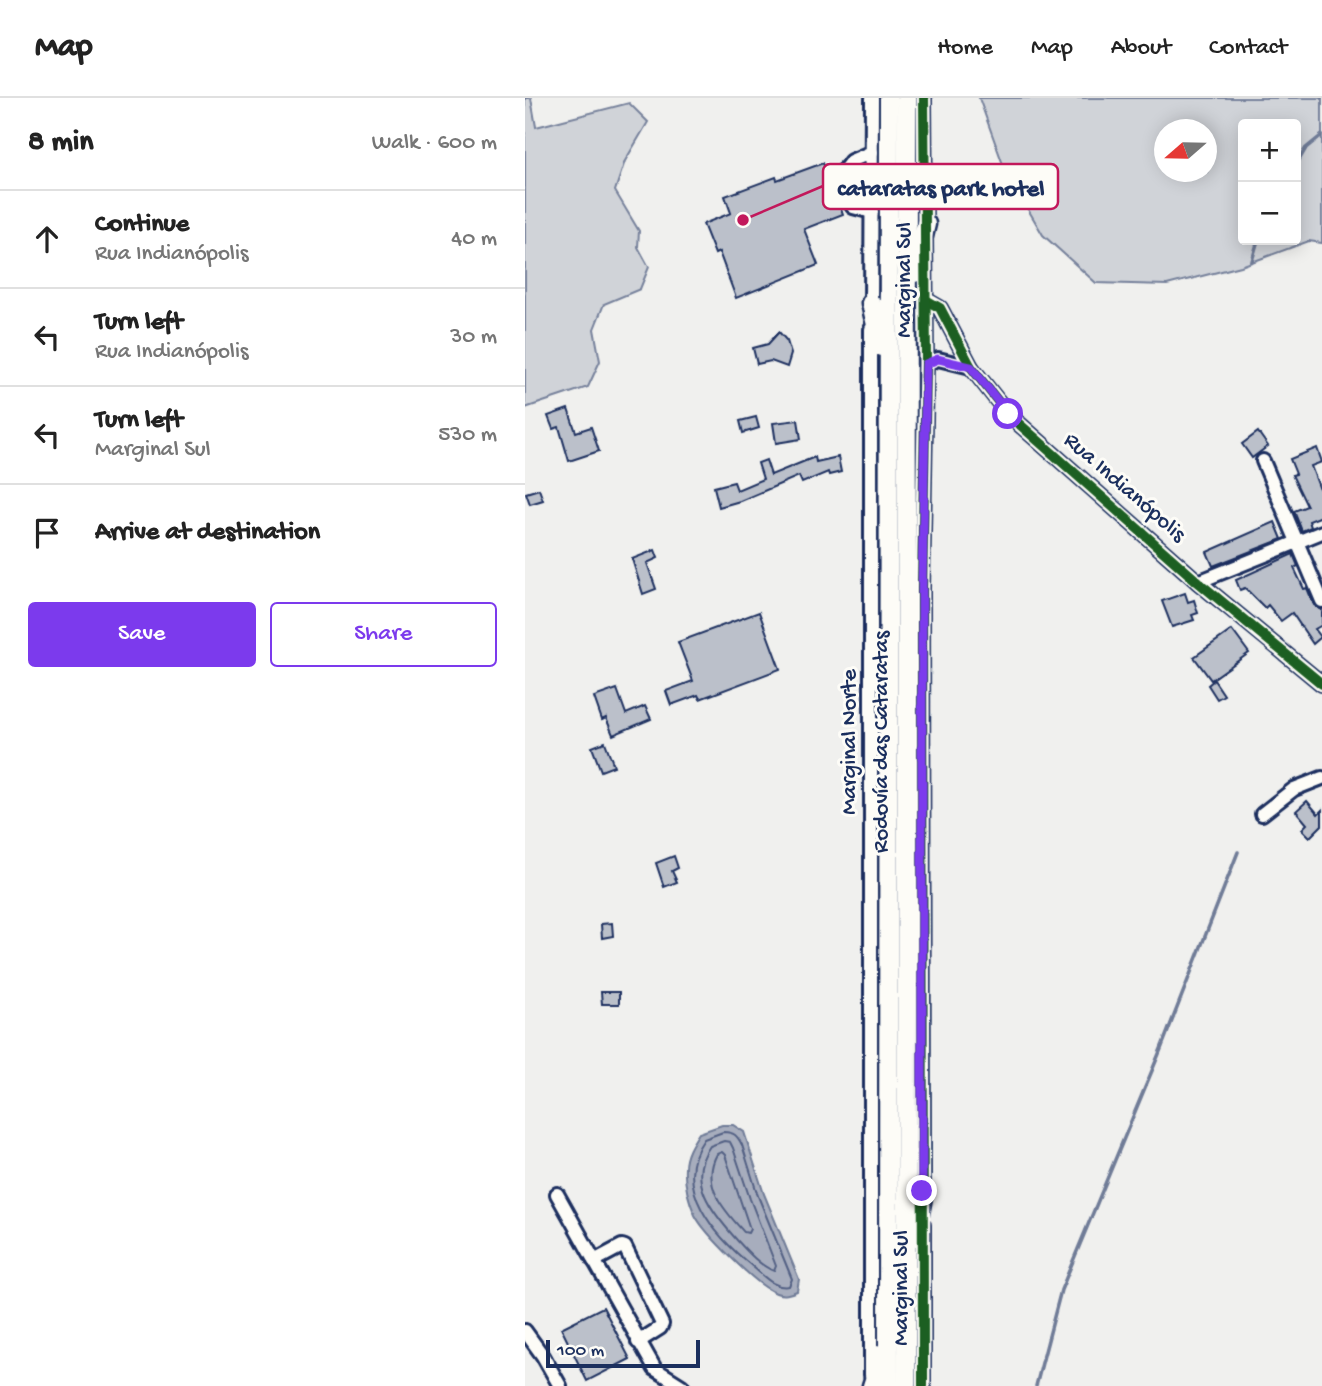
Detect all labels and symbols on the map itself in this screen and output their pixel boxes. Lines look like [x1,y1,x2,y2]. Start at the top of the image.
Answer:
north arrow [1154,119,1217,182]
callout: cataratas park hotel [823,164,1058,209]
text: cataratas park hotel [838,176,1044,205]
street label: Marginal Sul [892,222,919,338]
route start [992,398,1023,429]
street label: Rua Indianópolis [1057,427,1191,549]
street label: Rodovía das Cataratas [869,631,896,853]
street label: Marginal Norte [837,668,864,815]
route end [906,1175,937,1206]
street label: Marginal Sul [889,1230,916,1346]
scale bar [546,1337,700,1369]

